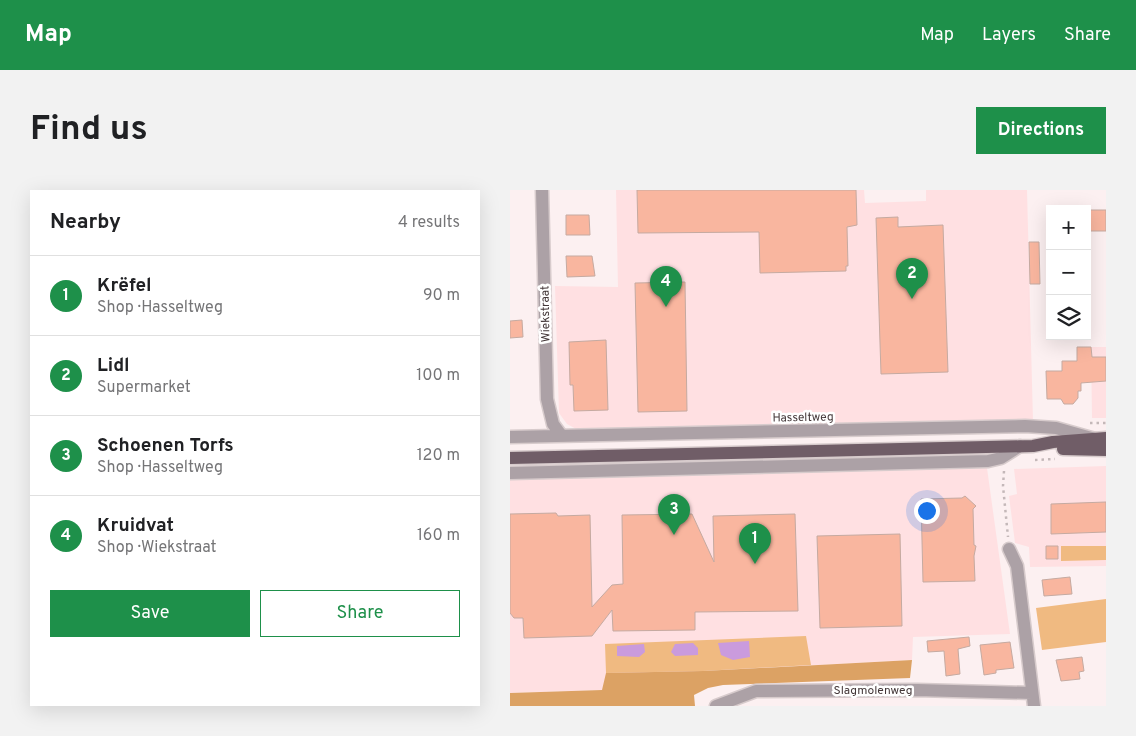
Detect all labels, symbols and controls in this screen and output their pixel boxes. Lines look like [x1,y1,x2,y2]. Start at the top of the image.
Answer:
text: Map [25,20,72,50]
text: Map [920,24,954,47]
text: Layers [982,24,1036,47]
text: Share [1064,24,1111,47]
button: Directions [976,107,1106,154]
text: Find us [30,108,148,152]
map controls [1046,205,1091,340]
button: + [1046,205,1091,250]
text: Nearby [50,209,121,236]
text: 4 results [398,213,460,233]
button: − [1046,250,1091,295]
pin: 2 [896,258,928,299]
pin: 4 [650,266,682,307]
text: Krëfel [97,274,152,298]
street label: Wiekstraat [538,285,554,342]
text: 1 [63,286,69,306]
text: 90 m [423,286,460,306]
button: layers [1046,295,1091,340]
text: Shop · Hasseltweg [97,298,223,318]
text: Lidl [97,354,130,378]
text: 2 [61,366,71,386]
text: 100 m [416,366,460,386]
text: Supermarket [97,378,191,398]
street label: Hasseltweg [772,409,834,427]
text: Schoenen Torfs [97,434,234,458]
text: 3 [61,446,71,466]
text: 120 m [417,446,460,466]
text: Shop · Hasseltweg [97,458,223,478]
pin: 3 [658,494,690,535]
your location [914,498,940,524]
text: Kruidvat [97,514,174,538]
pin: 1 [739,523,771,564]
text: 4 [61,526,71,546]
text: 160 m [417,526,460,546]
text: Shop · Wiekstraat [97,538,217,558]
button: Save [50,590,250,637]
button: Share [260,590,460,637]
street label: Slagmolenweg [834,683,912,699]

